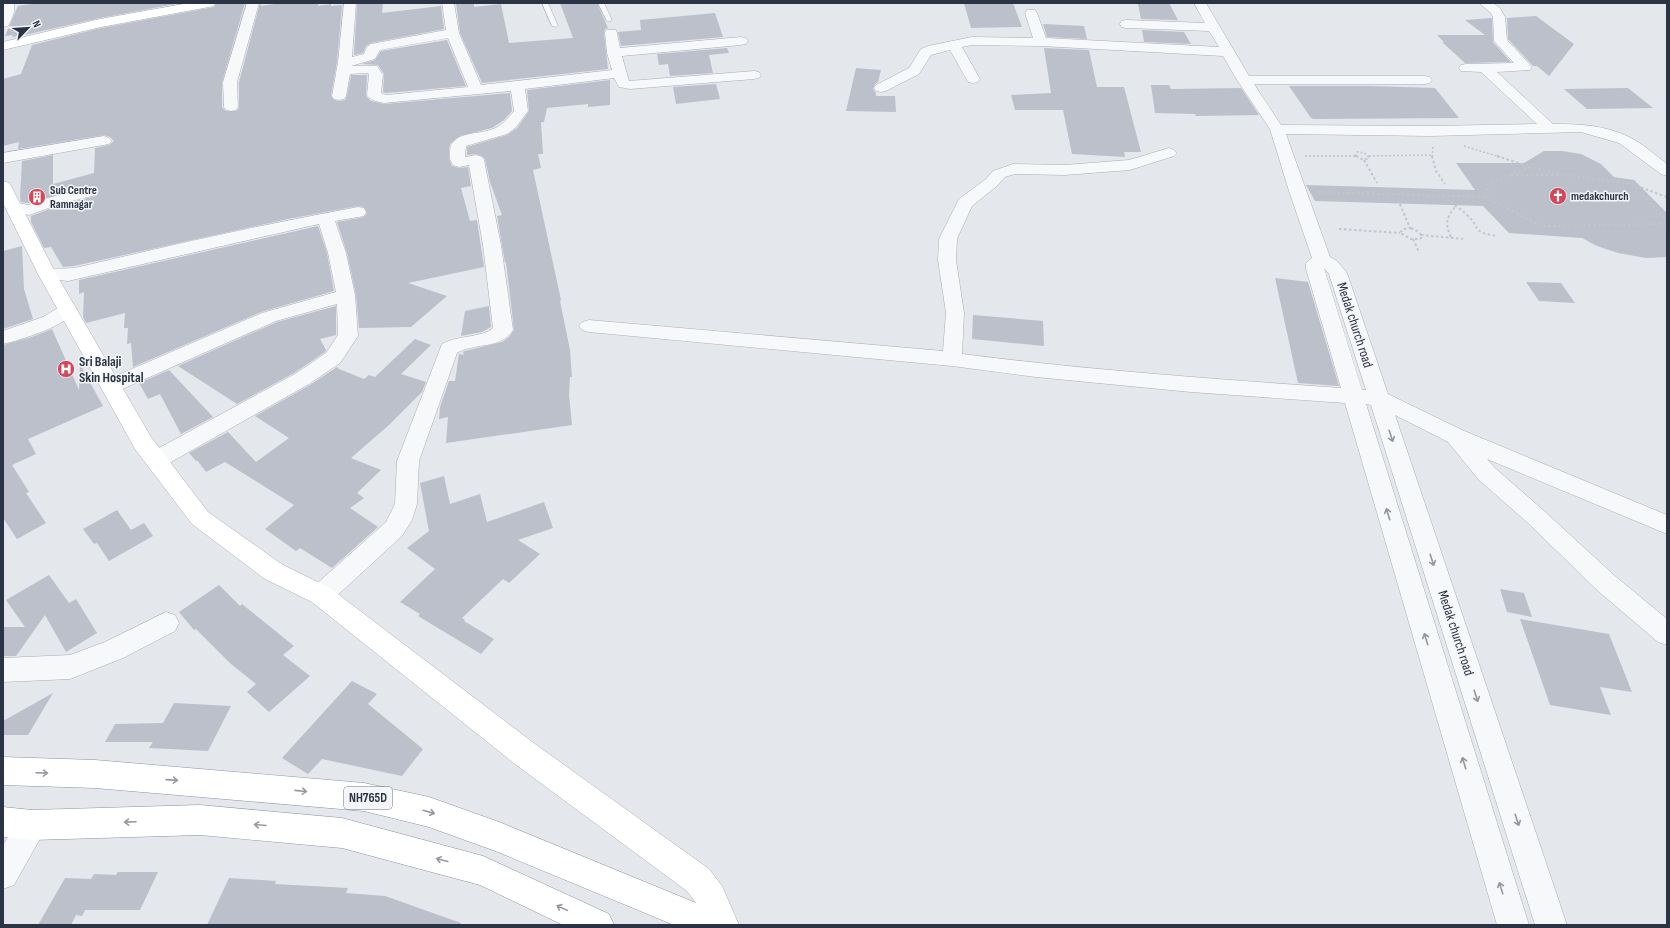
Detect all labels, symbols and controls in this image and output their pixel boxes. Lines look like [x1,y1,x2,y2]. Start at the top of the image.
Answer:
north arrow [8,8,48,48]
text: N [29,19,44,30]
place label: Sub Centre Ramnagar [50,183,97,212]
church icon: medakchurch [1548,186,1568,206]
building icon: Sub Centre Ramnagar [27,187,47,207]
place label: medakchurch [1571,189,1629,204]
street label: Medak church road [1333,280,1377,370]
place label: Sri Balaji Skin Hospital [79,353,144,386]
hospital icon: Sri Balaji Skin Hospital [56,359,76,379]
one-way arrow [1388,429,1395,442]
one-way arrow [1384,508,1391,521]
one-way arrow [1428,553,1436,565]
street label: Medak church road [1434,588,1478,678]
one-way arrow [1422,633,1429,646]
one-way arrow [1473,690,1481,702]
one-way arrow [1460,757,1467,770]
one-way arrow [35,769,48,776]
one-way arrow [165,776,178,783]
one-way arrow [294,787,307,795]
road number: NH765D [344,787,392,809]
one-way arrow [423,809,436,816]
one-way arrow [1514,813,1521,826]
one-way arrow [124,818,137,825]
one-way arrow [254,821,267,829]
one-way arrow [436,856,449,863]
one-way arrow [1497,881,1504,894]
one-way arrow [557,904,569,912]

